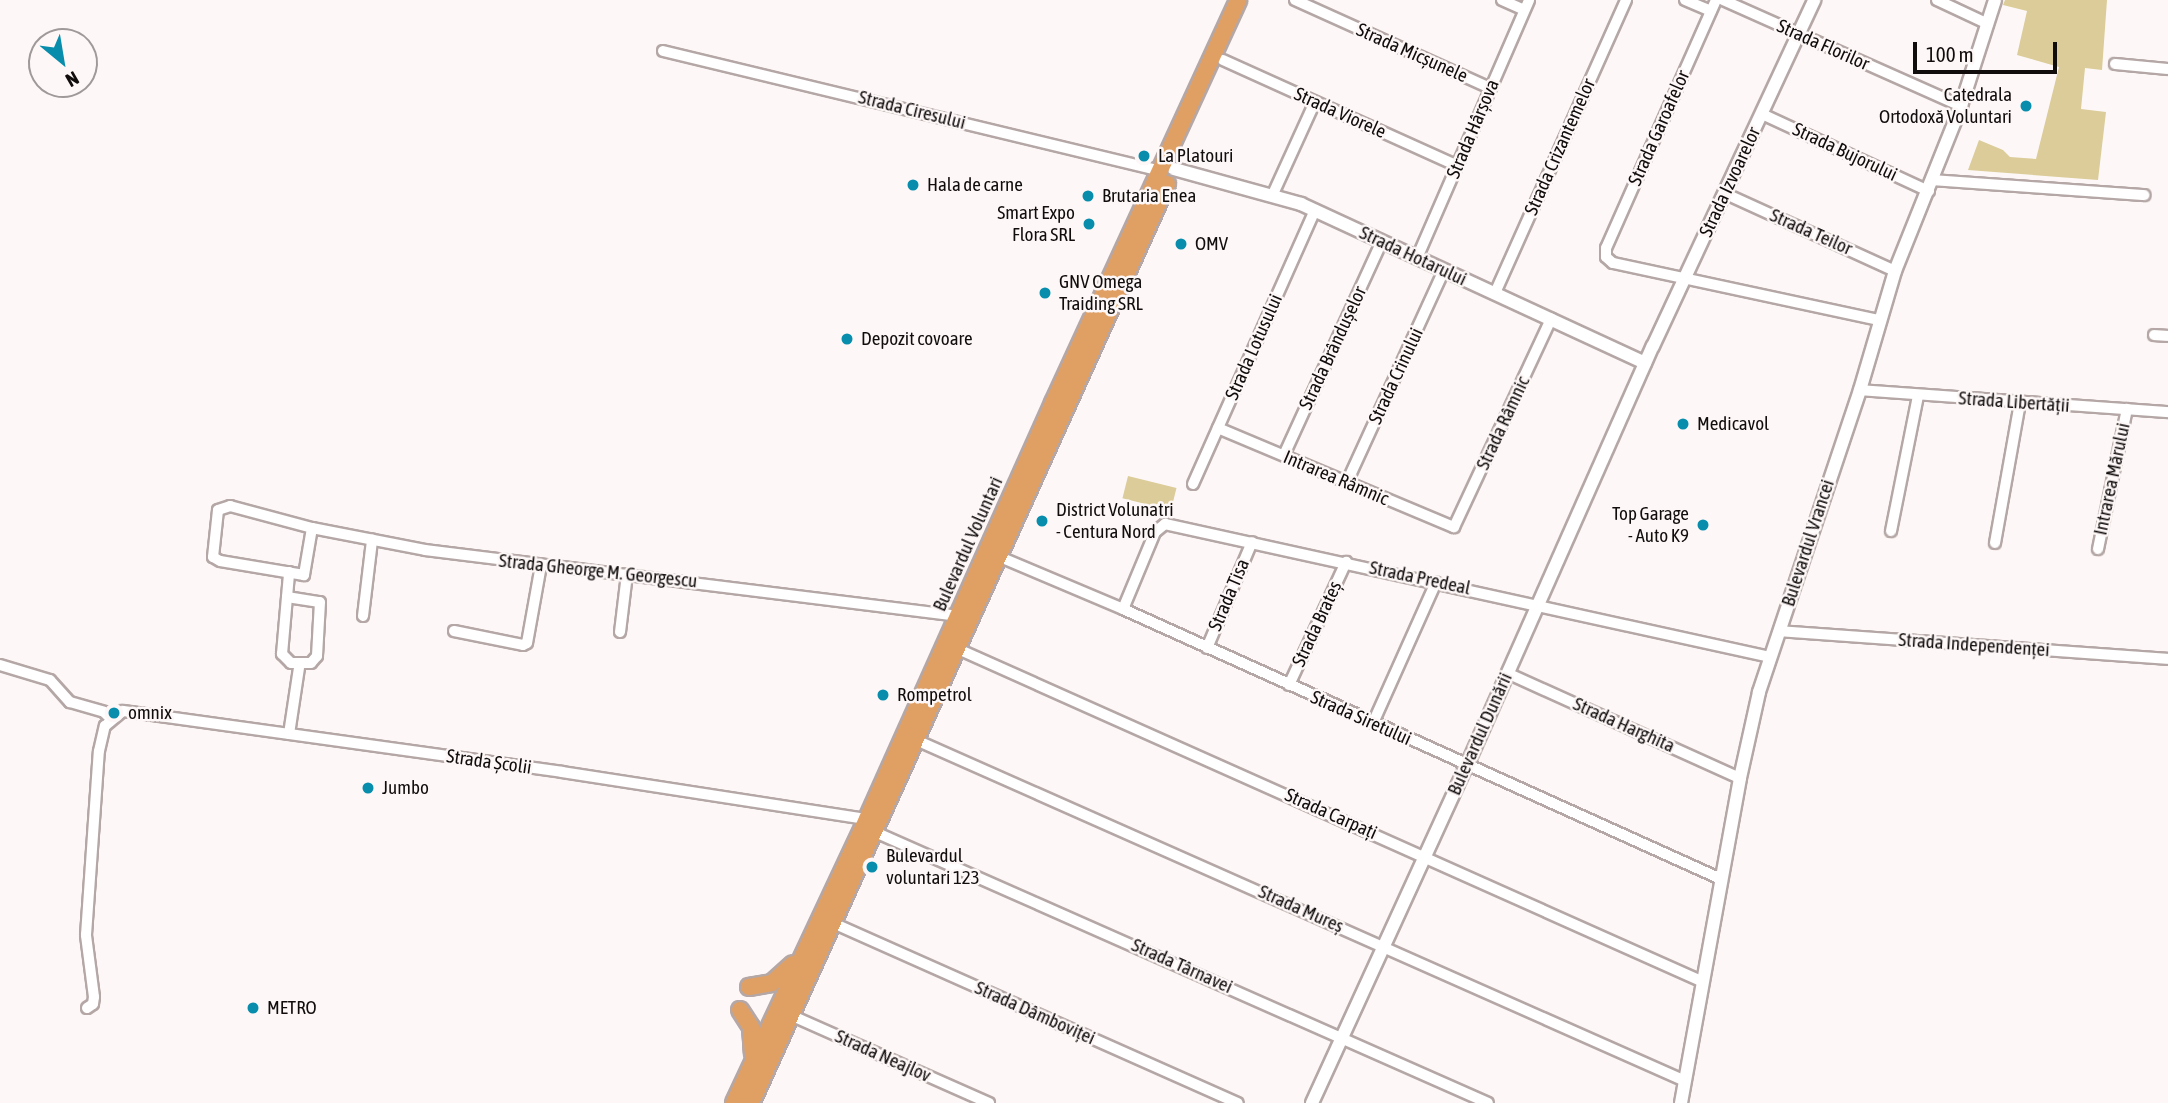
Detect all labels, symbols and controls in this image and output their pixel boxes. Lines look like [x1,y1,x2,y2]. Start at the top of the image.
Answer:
street label: Strada Florilor [1773,15,1873,75]
street label: Strada Micșunele [1353,18,1471,88]
north arrow [28,28,98,98]
scale bar [1916,28,2060,72]
text: 100 m [1926,42,1974,66]
text: N [62,67,83,92]
street label: Strada Garoafelor [1623,67,1695,189]
street label: Strada Crizantemelor [1520,75,1600,219]
street label: Strada Hârșova [1442,76,1504,182]
street label: Strada Viorele [1290,83,1390,143]
place label: Catedrala Ortodoxă Voluntari [1879,84,2012,128]
street label: Strada Ciresului [856,86,968,134]
marker: Catedrala Ortodoxă Voluntari [2018,98,2034,114]
street label: Strada Bujorului [1789,118,1901,186]
street label: Strada Izvoarelor [1695,123,1765,241]
place label: La Platouri [1158,145,1233,167]
marker: La Platouri [1136,148,1152,164]
place label: Hala de carne [927,174,1023,196]
marker: Hala de carne [905,177,921,193]
place label: Brutaria Enea [1102,185,1196,207]
marker: Brutaria Enea [1080,188,1096,204]
place label: Smart Expo Flora SRL [997,202,1075,246]
street label: Strada Teilor [1766,204,1856,260]
marker: Smart Expo Flora SRL [1081,216,1097,232]
street label: Strada Hotarului [1356,221,1470,291]
place label: OMV [1195,233,1228,255]
marker: OMV [1173,236,1189,252]
place label: GNV Omega Traiding SRL [1059,271,1143,315]
street label: Strada Brândușelor [1295,283,1371,413]
marker: GNV Omega Traiding SRL [1037,285,1053,301]
street label: Strada Lotusului [1221,291,1287,403]
street label: Strada Crinului [1364,324,1428,428]
place label: Depozit covoare [861,328,973,350]
marker: Depozit covoare [839,331,855,347]
street label: Strada Râmnic [1471,373,1535,473]
street label: Strada Libertății [1958,387,2070,417]
place label: Medicavol [1697,413,1769,435]
marker: Medicavol [1675,416,1691,432]
street label: Intrarea Mărului [2089,421,2135,537]
street label: Intrarea Râmnic [1280,446,1392,510]
street label: Bulevardul Voluntari [928,473,1008,615]
street label: Bulevardul Vrancei [1777,477,1839,609]
place label: District Volunatri - Centura Nord [1056,499,1174,543]
place label: Top Garage - Auto K9 [1612,503,1689,547]
marker: District Volunatri - Centura Nord [1034,513,1050,529]
marker: Top Garage - Auto K9 [1695,517,1711,533]
street label: Strada Gheorge M. Georgescu [498,549,698,593]
street label: Strada Tisa [1204,556,1254,634]
street label: Strada Predeal [1367,556,1473,600]
street label: Strada Brateș [1287,578,1347,670]
street label: Strada Independenței [1898,628,2050,662]
street label: Bulevardul Dunării [1443,669,1517,799]
place label: Rompetrol [897,684,972,706]
street label: Strada Siretului [1307,686,1415,750]
marker: Rompetrol [875,687,891,703]
street label: Strada Harghita [1570,692,1678,758]
place label: omnix [128,702,172,724]
marker: omnix [106,705,122,721]
street label: Strada Școlii [445,745,533,779]
place label: Jumbo [382,777,429,799]
marker: Jumbo [360,780,376,796]
street label: Strada Carpați [1281,784,1381,844]
place label: Bulevardul voluntari 123 [886,845,980,889]
marker: Bulevardul voluntari 123 [864,859,880,875]
street label: Strada Mureș [1255,880,1347,938]
street label: Strada Târnavei [1128,934,1236,998]
street label: Strada Dâmboviței [971,976,1099,1050]
place label: METRO [267,997,317,1019]
marker: METRO [245,1000,261,1016]
street label: Strada Neajlov [832,1025,934,1087]

